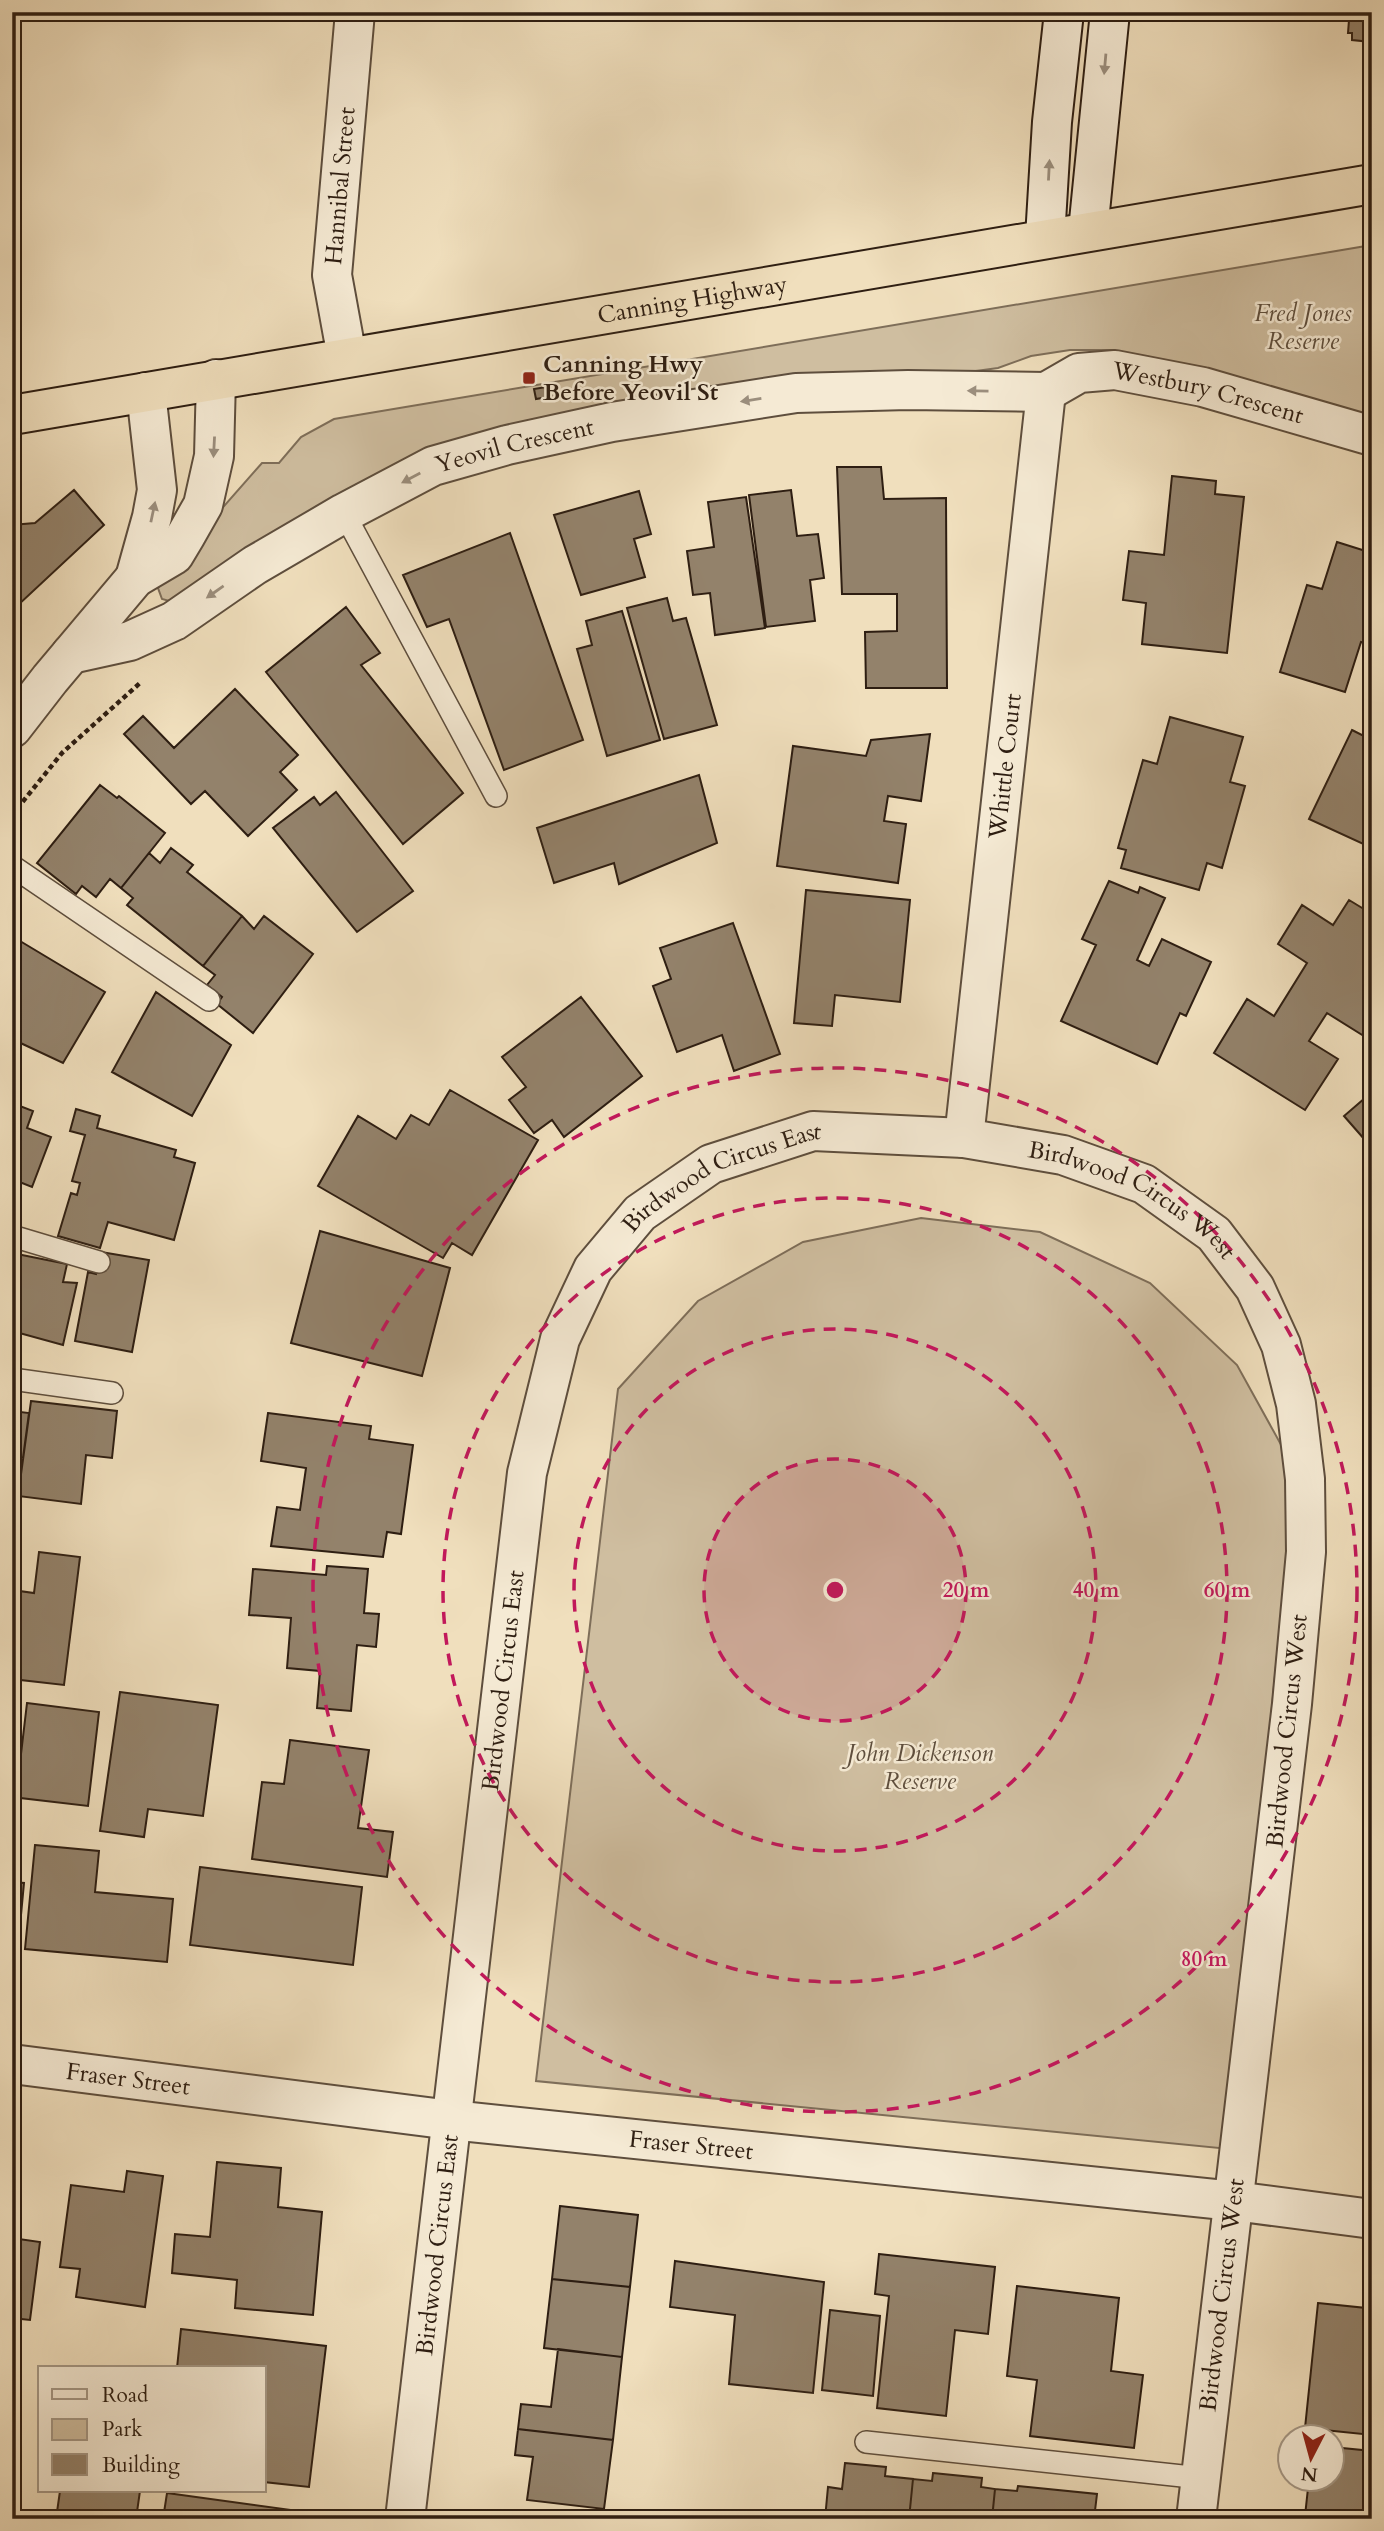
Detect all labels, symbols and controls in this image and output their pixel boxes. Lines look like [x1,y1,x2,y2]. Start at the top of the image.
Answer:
one-way arrow [1100,53,1111,75]
street label: Hannibal Street [316,105,363,266]
one-way arrow [1044,159,1055,181]
street label: Canning Highway [595,267,790,332]
park label: Fred Jones Reserve [1254,297,1352,358]
place label: Canning Hwy Before Yeovil St [543,348,719,409]
street label: Westbury Crescent [1109,353,1308,432]
marker: Canning Hwy Before Yeovil St [521,370,537,386]
one-way arrow [967,385,989,397]
one-way arrow [740,395,762,406]
street label: Yeovil Crescent [431,410,597,481]
one-way arrow [208,437,219,459]
one-way arrow [401,472,421,483]
one-way arrow [147,501,158,523]
one-way arrow [206,585,224,599]
street label: Whittle Court [980,691,1029,842]
street label: Birdwood Circus East [614,1115,822,1240]
street label: Birdwood Circus West [1026,1133,1244,1266]
street label: Birdwood Circus East [474,1568,532,1793]
text: 20 m [943,1576,990,1605]
text: 40 m [1073,1576,1120,1605]
text: 60 m [1204,1576,1251,1605]
centre of rings [823,1578,847,1602]
street label: Birdwood Circus West [1258,1612,1316,1849]
park label: John Dickenson Reserve [842,1737,993,1798]
text: 80 m [1181,1945,1228,1974]
street label: Fraser Street [64,2055,192,2103]
street label: Fraser Street [627,2122,755,2168]
street label: Birdwood Circus East [408,2132,466,2357]
street label: Birdwood Circus West [1191,2176,1253,2413]
legend [38,2366,266,2492]
text: Road [102,2381,148,2410]
text: Park [102,2415,143,2444]
north arrow [1276,2422,1346,2492]
text: Building [102,2451,180,2480]
text: N [1299,2460,1319,2488]

